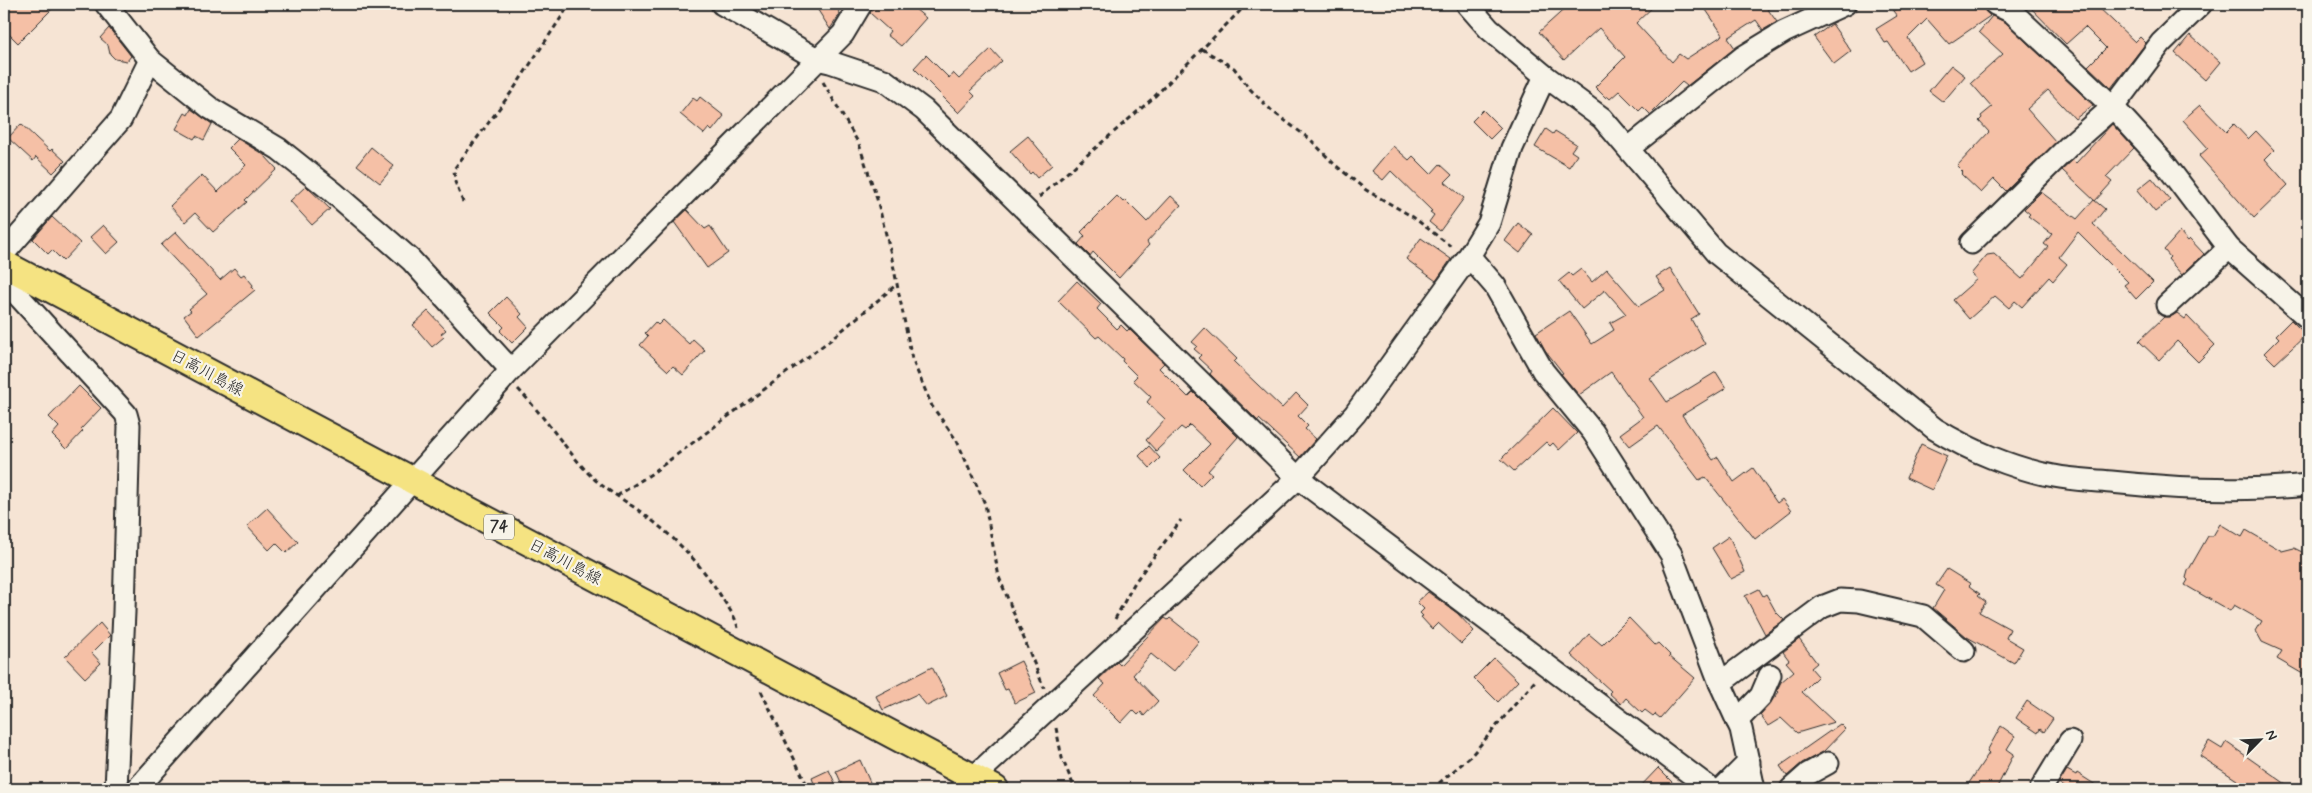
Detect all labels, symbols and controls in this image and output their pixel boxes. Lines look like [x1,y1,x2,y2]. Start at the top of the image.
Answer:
street label: 日高川島線 [167,345,247,401]
road number: 74 [484,514,514,540]
street label: 日高川島線 [525,534,605,590]
north arrow [2234,716,2284,766]
text: N [2261,727,2281,743]

